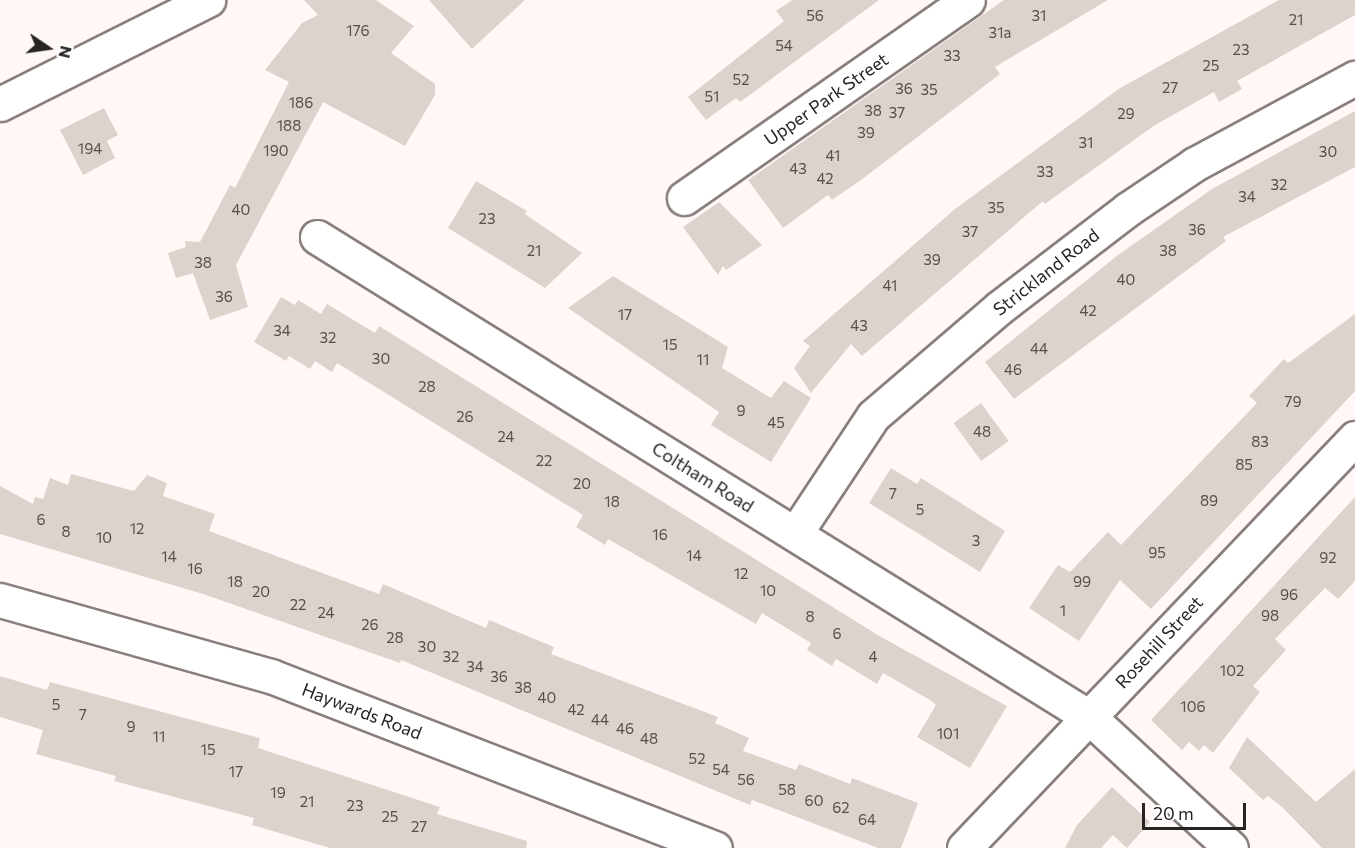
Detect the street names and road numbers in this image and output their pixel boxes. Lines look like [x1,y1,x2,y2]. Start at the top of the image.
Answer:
street label: Upper Park Street [760,48,892,150]
street label: Strickland Road [989,224,1103,320]
street label: Coltham Road [648,437,758,517]
street label: Rosehill Street [1111,591,1207,693]
street label: Haywards Road [299,678,425,744]

